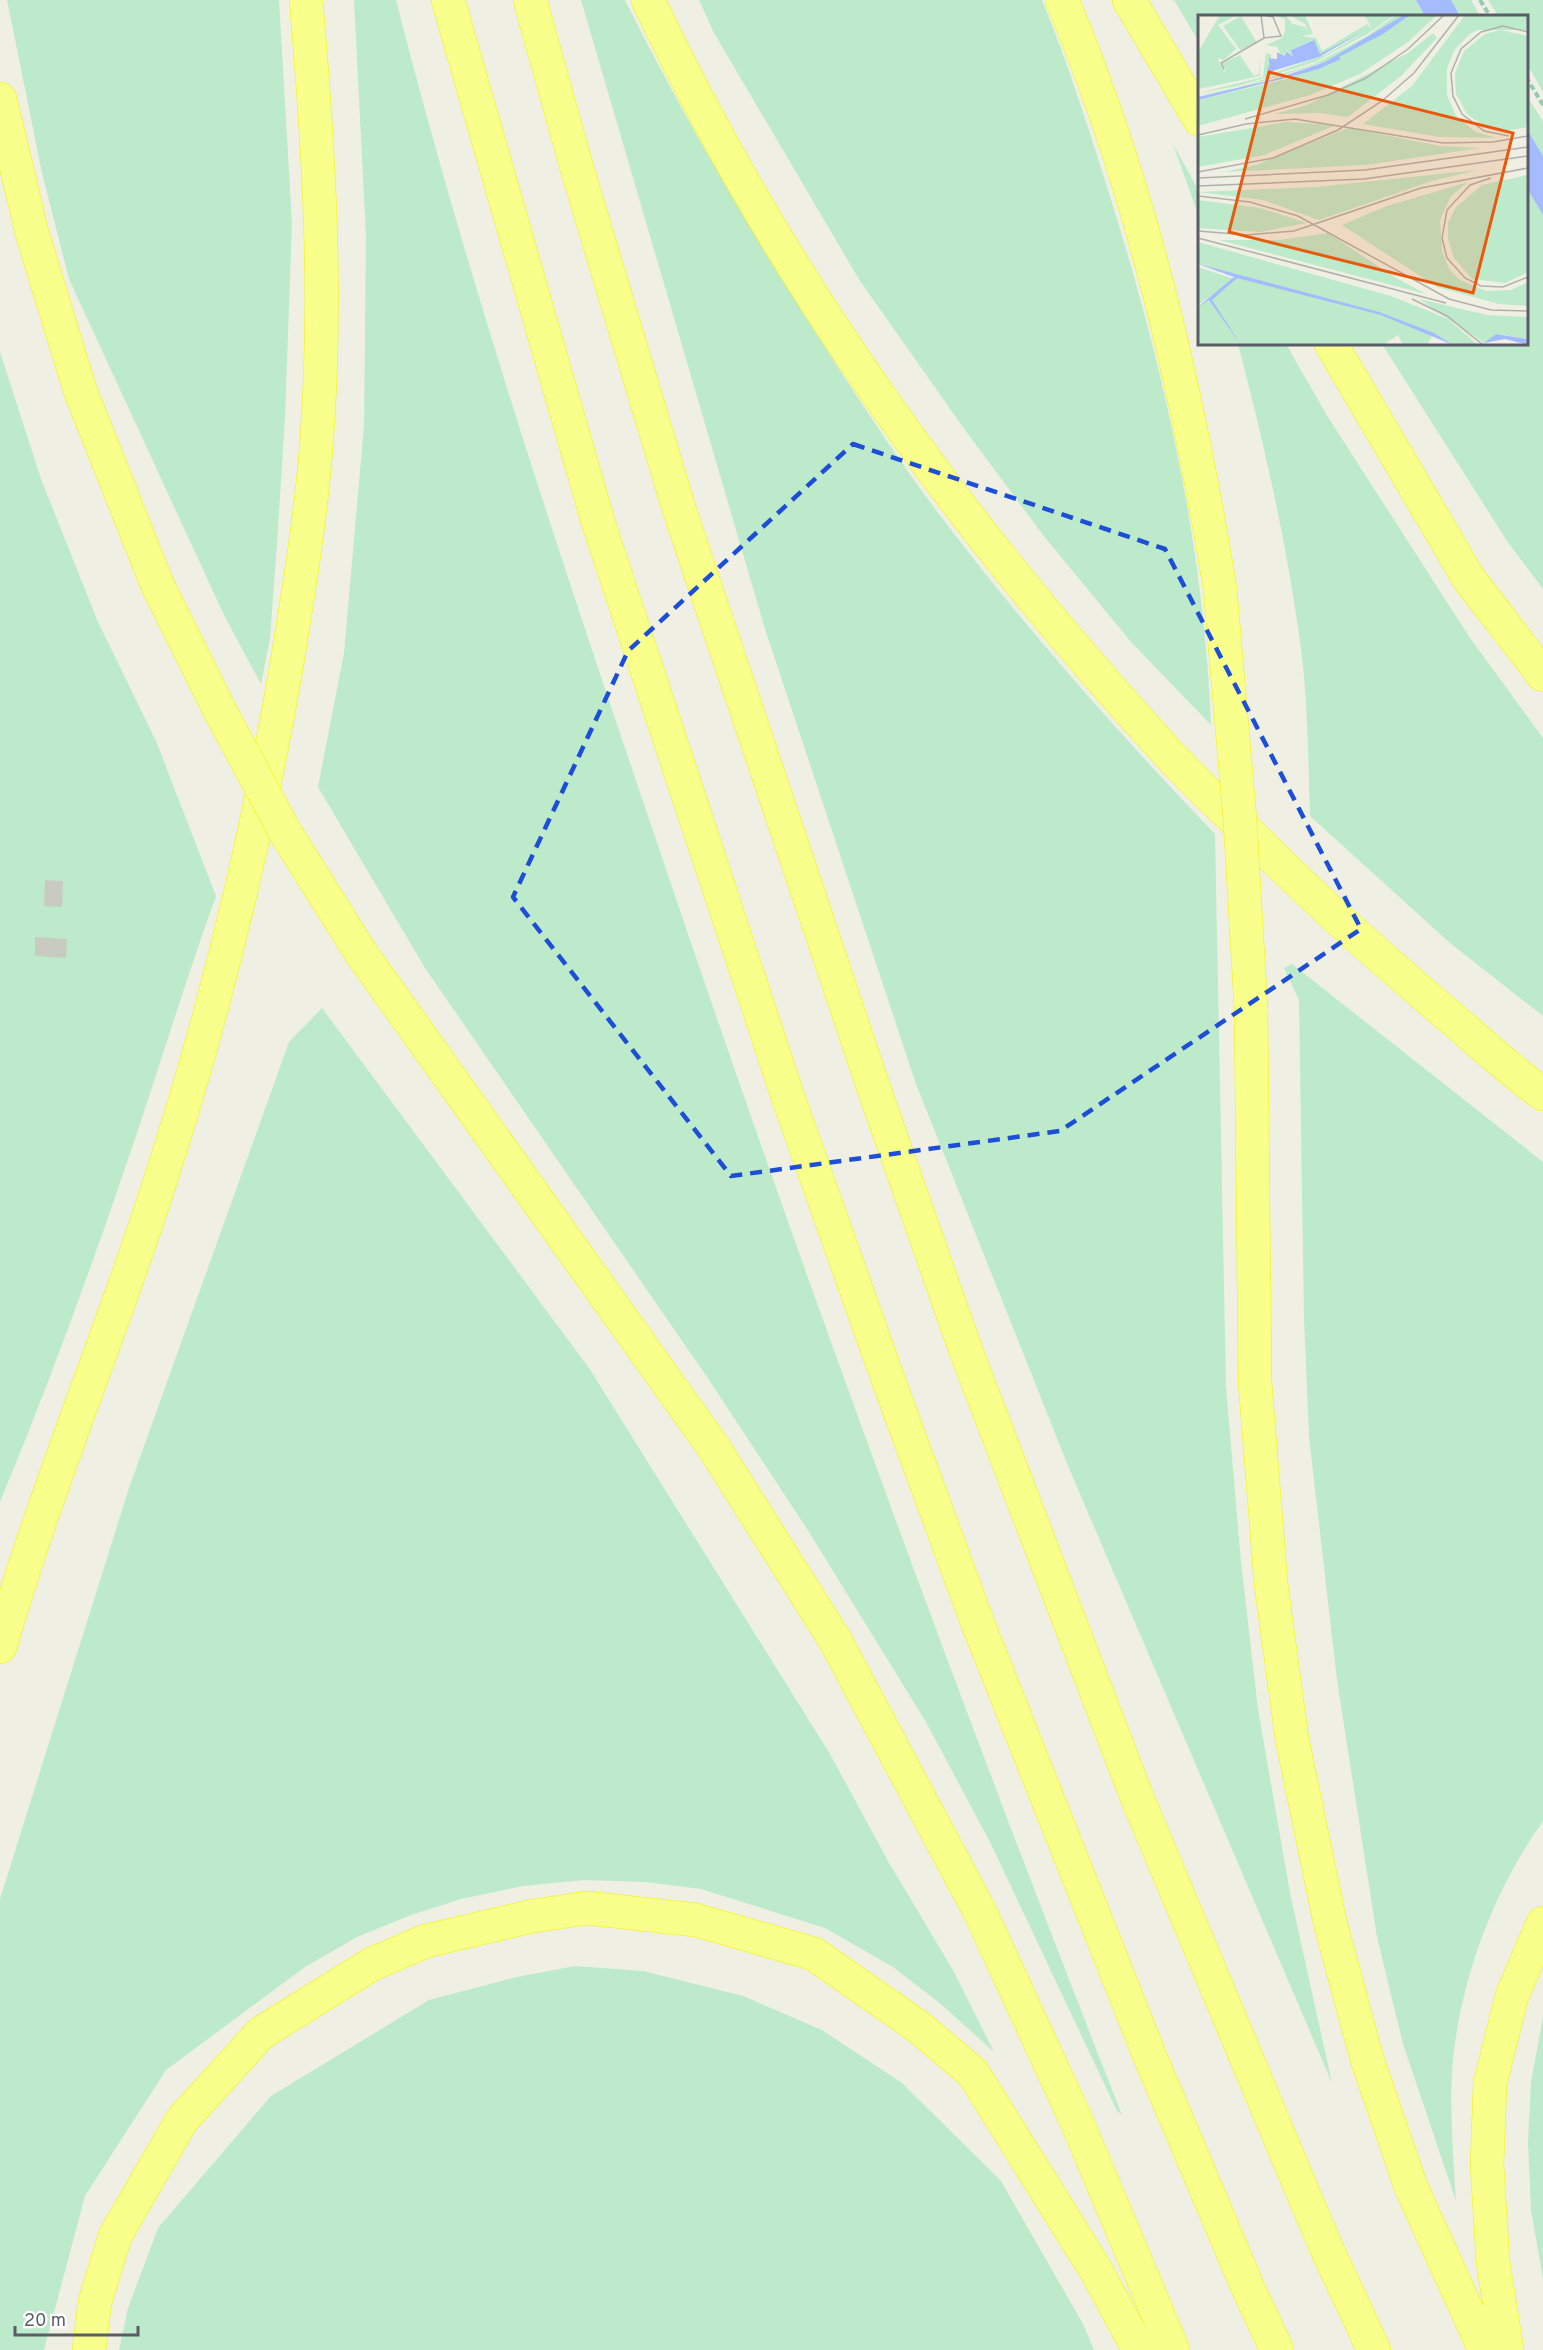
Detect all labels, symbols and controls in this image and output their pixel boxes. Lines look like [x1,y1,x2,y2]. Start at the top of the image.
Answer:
inset map [1198,15,1528,345]
scale bar [15,2299,138,2337]
text: 20 m [24,2310,66,2333]

